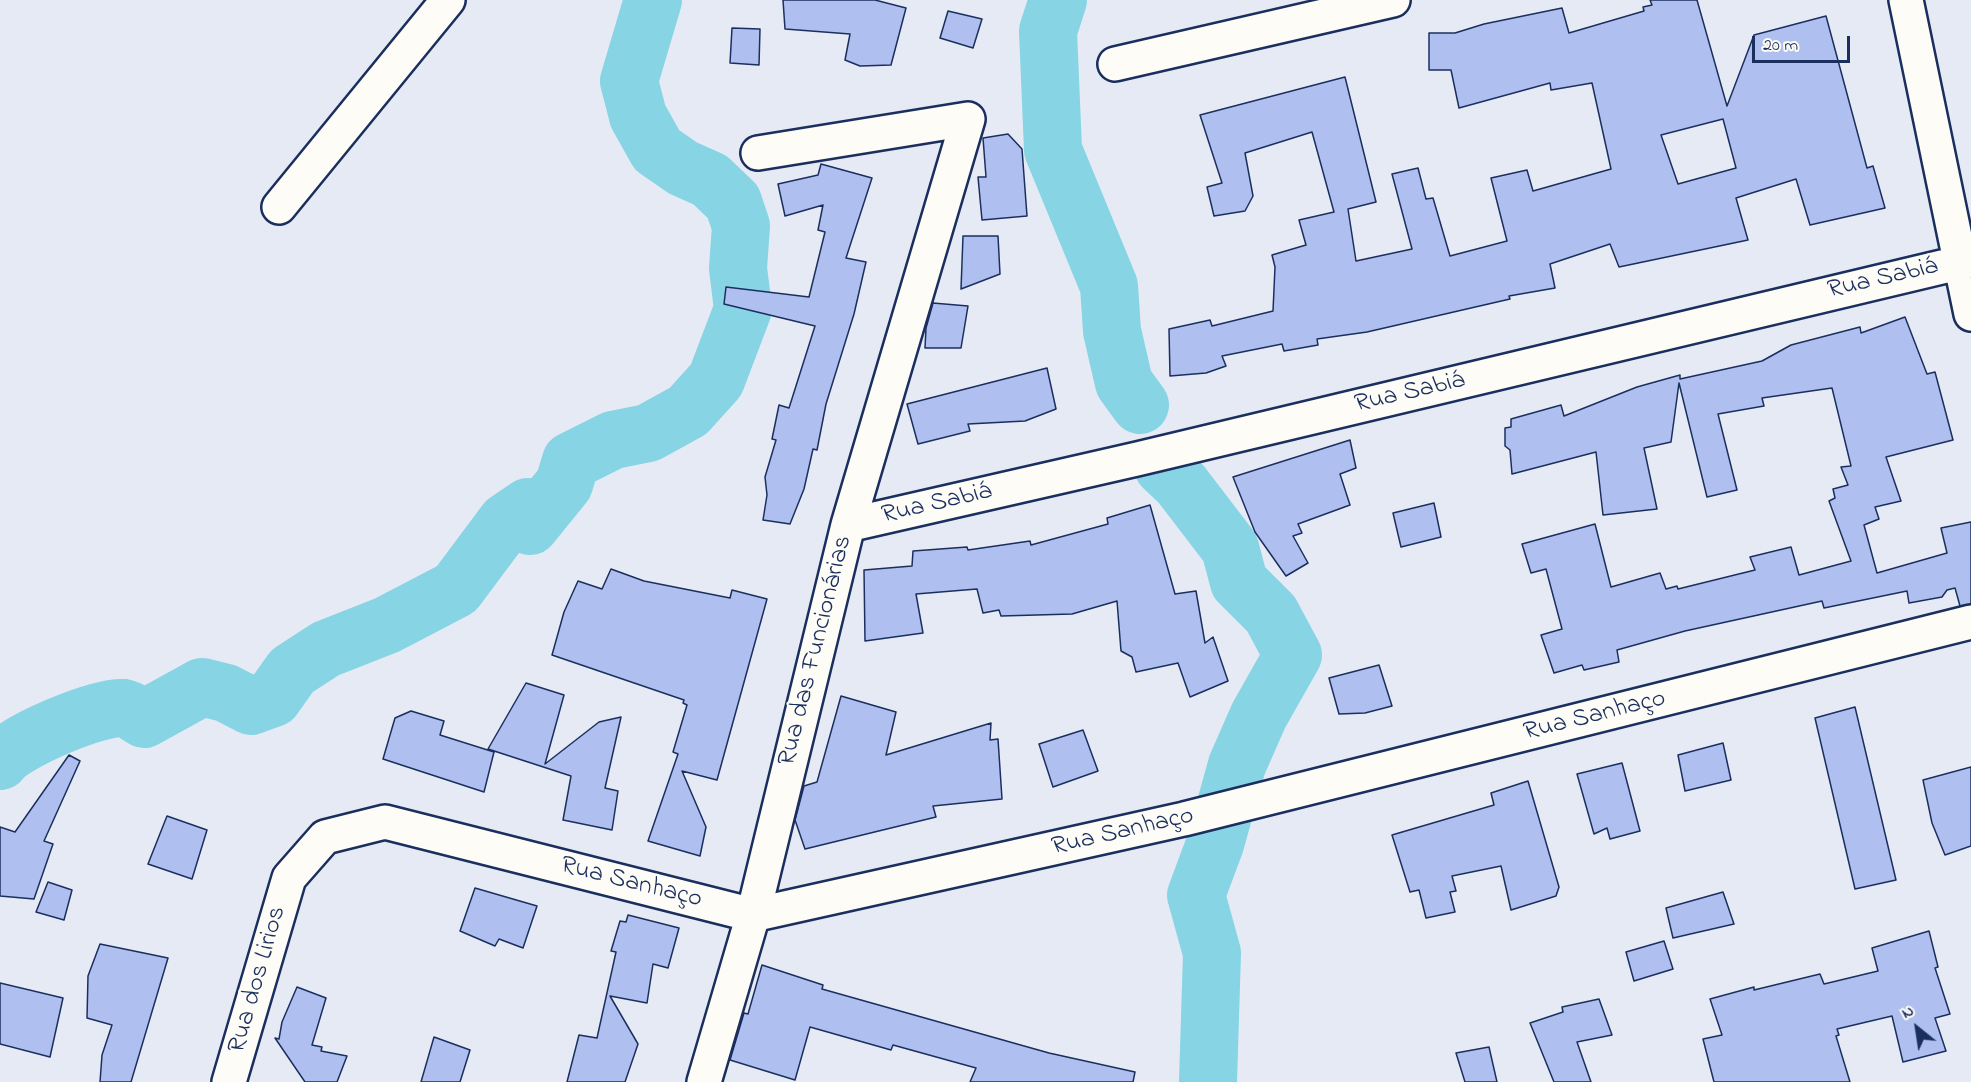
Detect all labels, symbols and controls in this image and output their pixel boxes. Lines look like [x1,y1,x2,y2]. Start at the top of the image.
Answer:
scale bar [1755,24,1852,62]
text: 20 m [1763,33,1798,59]
street label: Rua Sabiá [1825,252,1941,308]
street label: Rua Sabiá [1352,366,1468,422]
street label: Rua Sabiá [879,477,995,533]
street label: Rua das Funcionárias [773,533,861,769]
street label: Rua Sanhaço [1521,684,1669,750]
street label: Rua Sanhaço [1049,802,1197,864]
street label: Rua Sanhaço [557,851,705,917]
street label: Rua dos Lirios [223,903,295,1057]
north arrow [1887,998,1947,1058]
text: N [1897,999,1919,1026]

